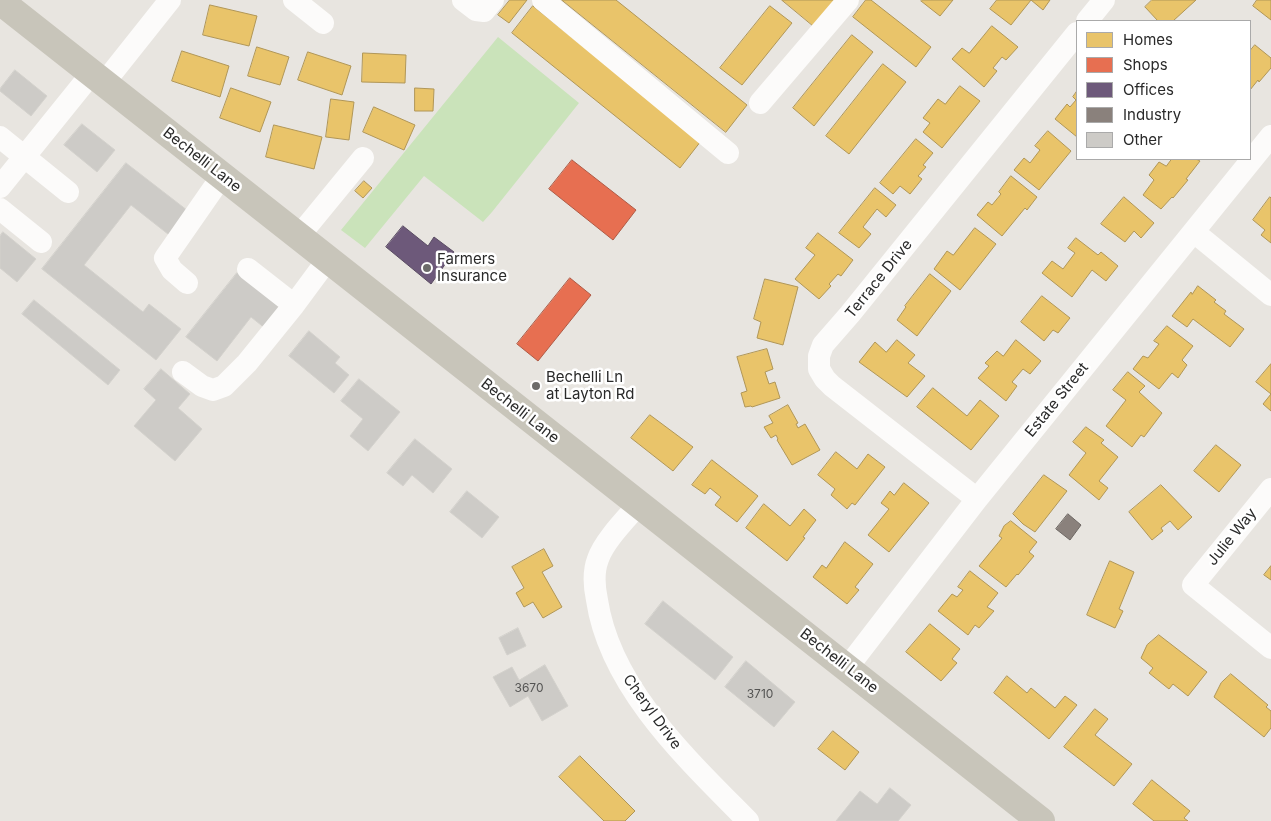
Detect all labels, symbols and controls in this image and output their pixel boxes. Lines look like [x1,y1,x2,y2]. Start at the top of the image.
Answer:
legend [1076,20,1251,160]
text: Homes [1123,30,1173,49]
text: Shops [1123,55,1168,74]
text: Offices [1123,80,1174,99]
text: Industry [1123,105,1181,124]
street label: Bechelli Lane [159,124,245,196]
text: Other [1123,130,1163,149]
street label: Terrace Drive [842,236,916,322]
place label: Farmers Insurance [437,250,507,285]
marker: Farmers Insurance [421,262,433,274]
street label: Estate Street [1022,359,1092,441]
place label: Bechelli Ln at Layton Rd [546,368,634,403]
street label: Bechelli Lane [477,375,563,447]
marker: Bechelli Ln at Layton Rd [530,380,542,392]
street label: Julie Way [1204,505,1260,569]
street label: Bechelli Lane [796,625,882,697]
street label: Cheryl Drive [619,671,685,753]
house number: 3670 [514,681,544,695]
house number: 3710 [747,687,773,701]

